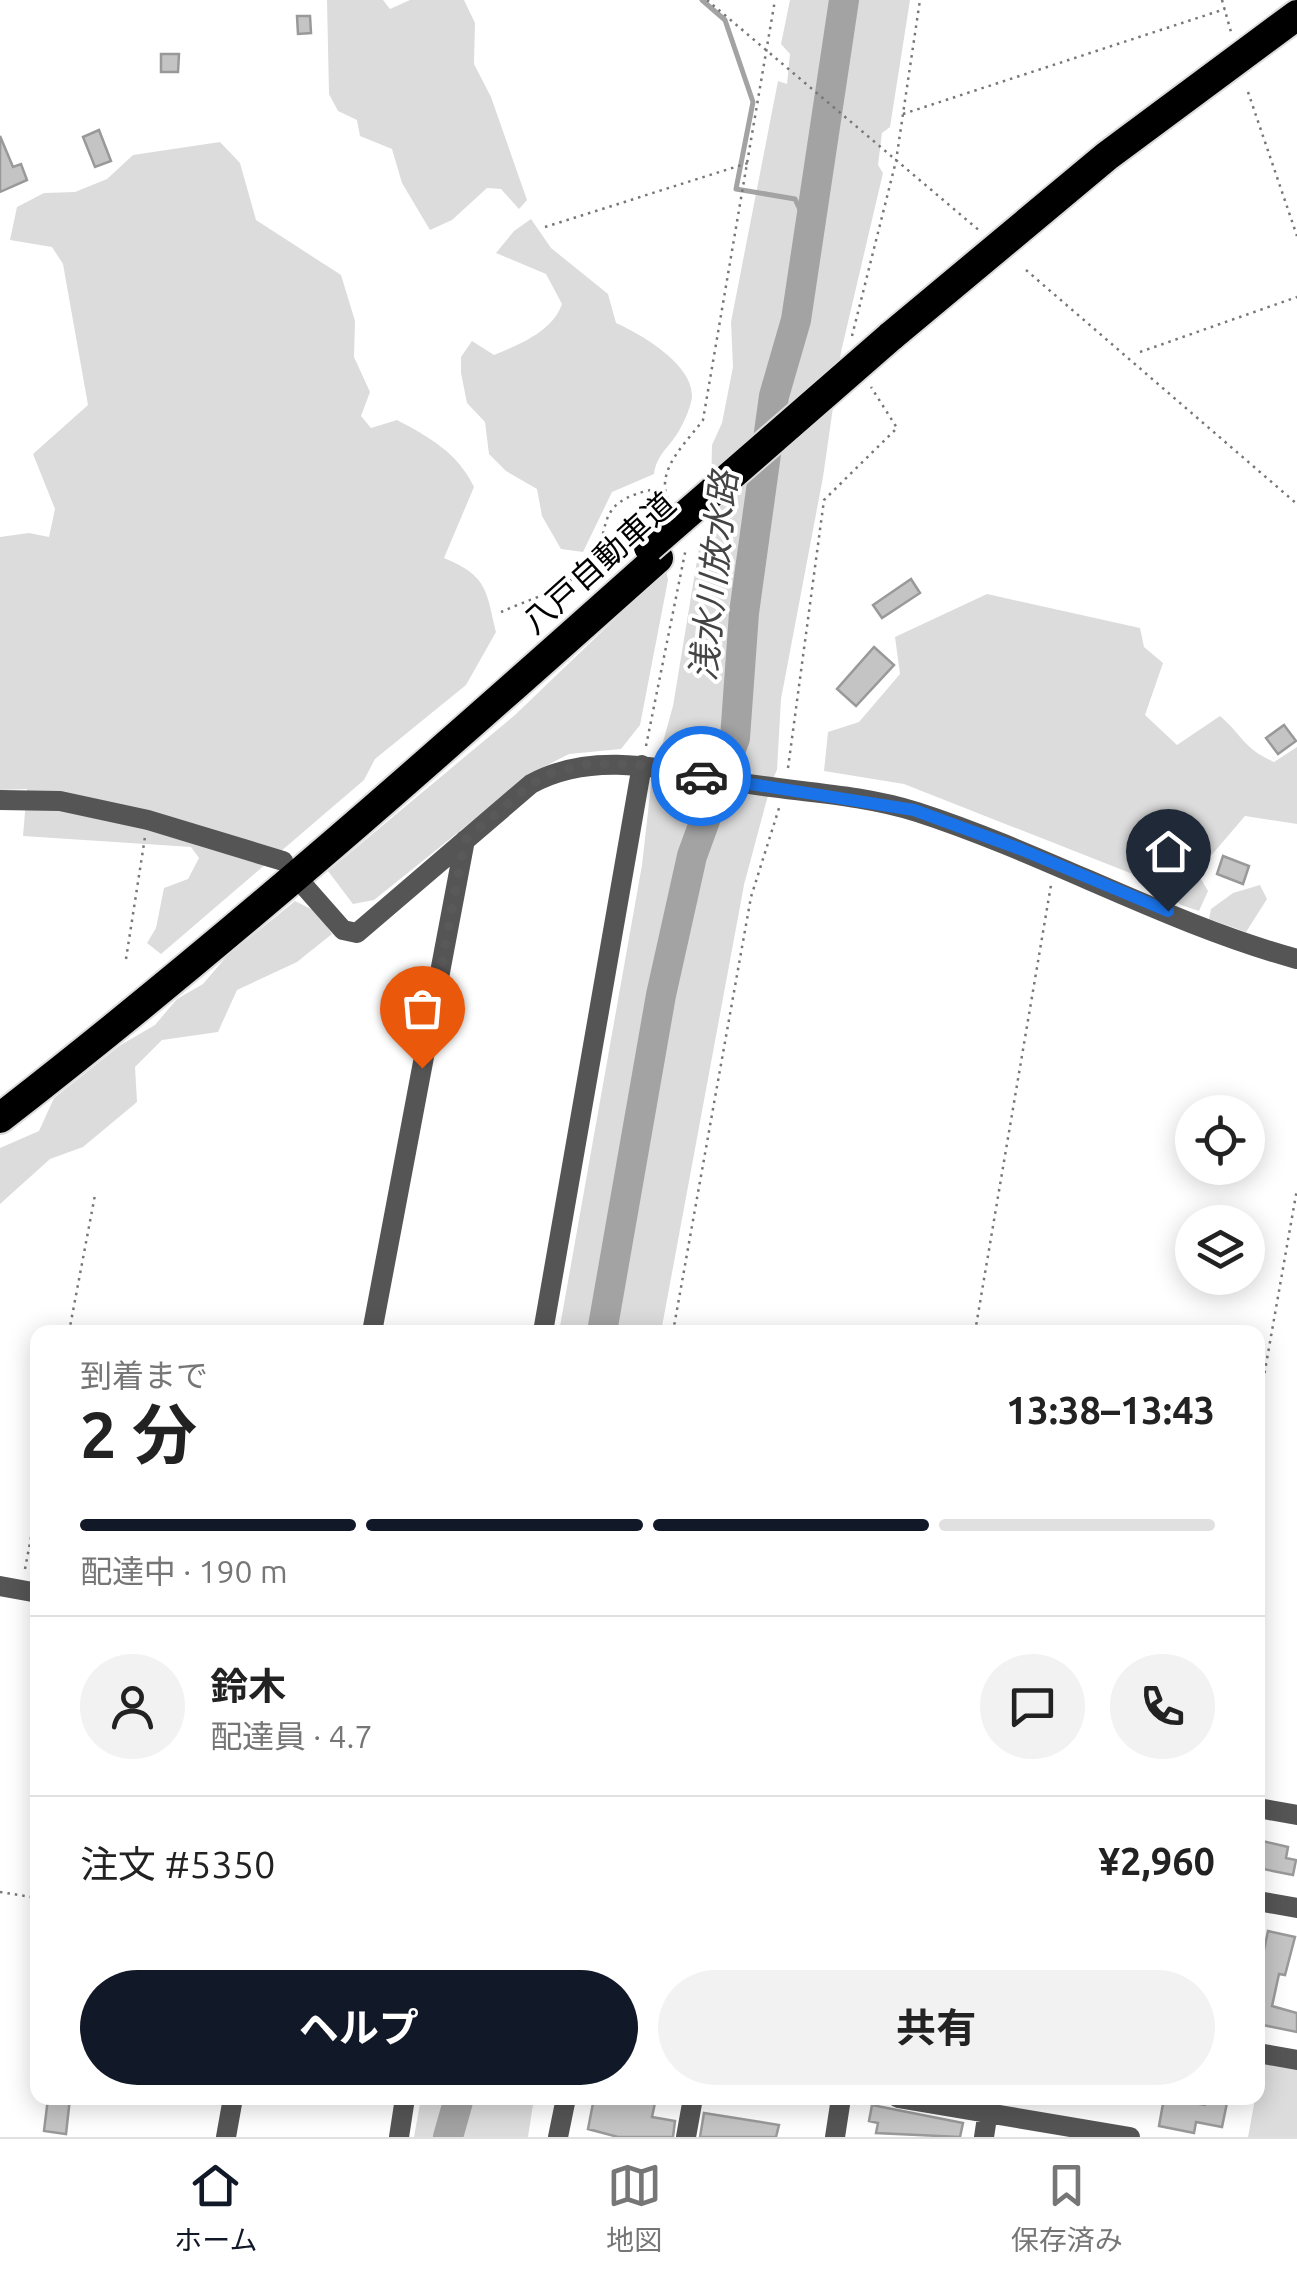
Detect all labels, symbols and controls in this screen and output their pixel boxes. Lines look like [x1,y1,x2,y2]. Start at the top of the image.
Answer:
water label: 浅水川放水路 [682,466,744,682]
street label: 八戸自動車道 [515,485,682,640]
courier [651,726,751,826]
icon: car [674,749,729,804]
pin [1126,809,1211,912]
icon: home [1141,824,1196,879]
pin [380,966,465,1069]
icon: bag [395,981,450,1036]
map controls [1175,1095,1265,1295]
button: locate [1175,1095,1265,1185]
button: layers [1175,1205,1265,1295]
text: 到着まで [80,1357,208,1393]
text: 13:38–13:43 [1006,1389,1215,1431]
text: 2 分 [80,1397,197,1470]
text: 配達中 · 190 m [80,1553,288,1589]
button: person [80,1654,185,1759]
button: chat [980,1654,1085,1759]
button: phone [1110,1654,1215,1759]
text: 鈴木 [210,1665,286,1707]
text: 配達員 · 4.7 [210,1718,373,1754]
text: ¥2,960 [1098,1840,1215,1882]
text: 注文 #5350 [80,1843,275,1885]
button: ヘルプ [80,1970,638,2085]
button: 共有 [658,1970,1215,2085]
tab: ホーム [174,2158,257,2258]
tab: 地図 [606,2158,662,2258]
tab: 保存済み [1011,2158,1123,2258]

